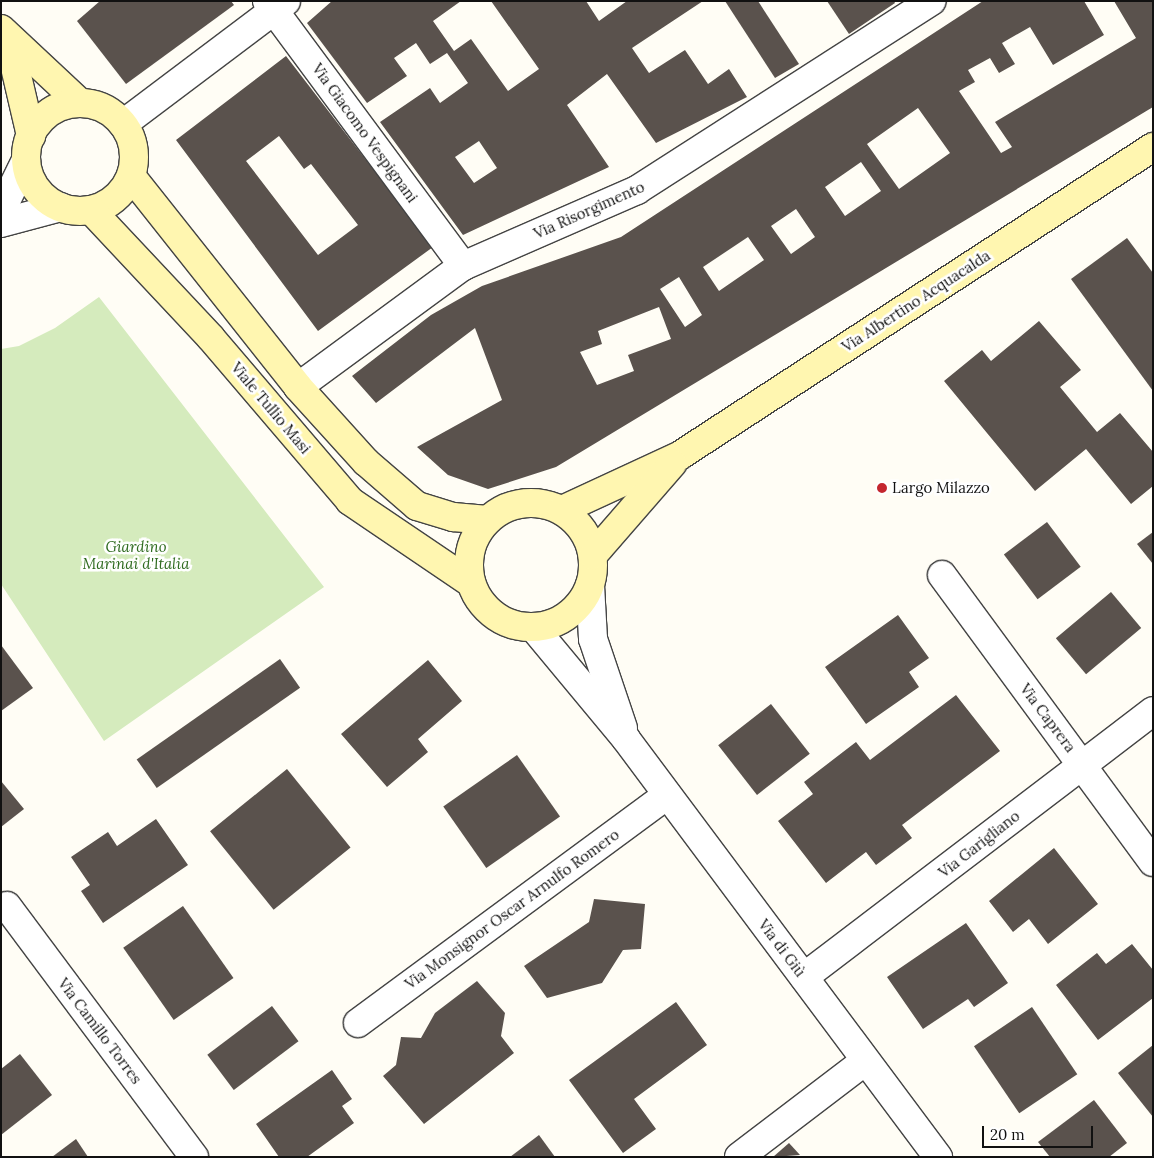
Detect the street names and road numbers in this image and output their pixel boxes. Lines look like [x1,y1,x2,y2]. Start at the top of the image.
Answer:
street label: Via Giacomo Vespignani [308,60,422,206]
street label: Via Risorgimento [531,178,647,242]
street label: Via Albertino Acquacalda [838,246,994,356]
street label: Viale Tullio Masi [228,359,314,457]
street label: Via Caprera [1016,680,1080,756]
street label: Via Garigliano [935,807,1023,881]
street label: Via Monsignor Oscar Arnulfo Romero [401,825,623,993]
street label: Via di Giù [755,916,809,980]
street label: Via Camillo Torres [54,975,146,1087]

